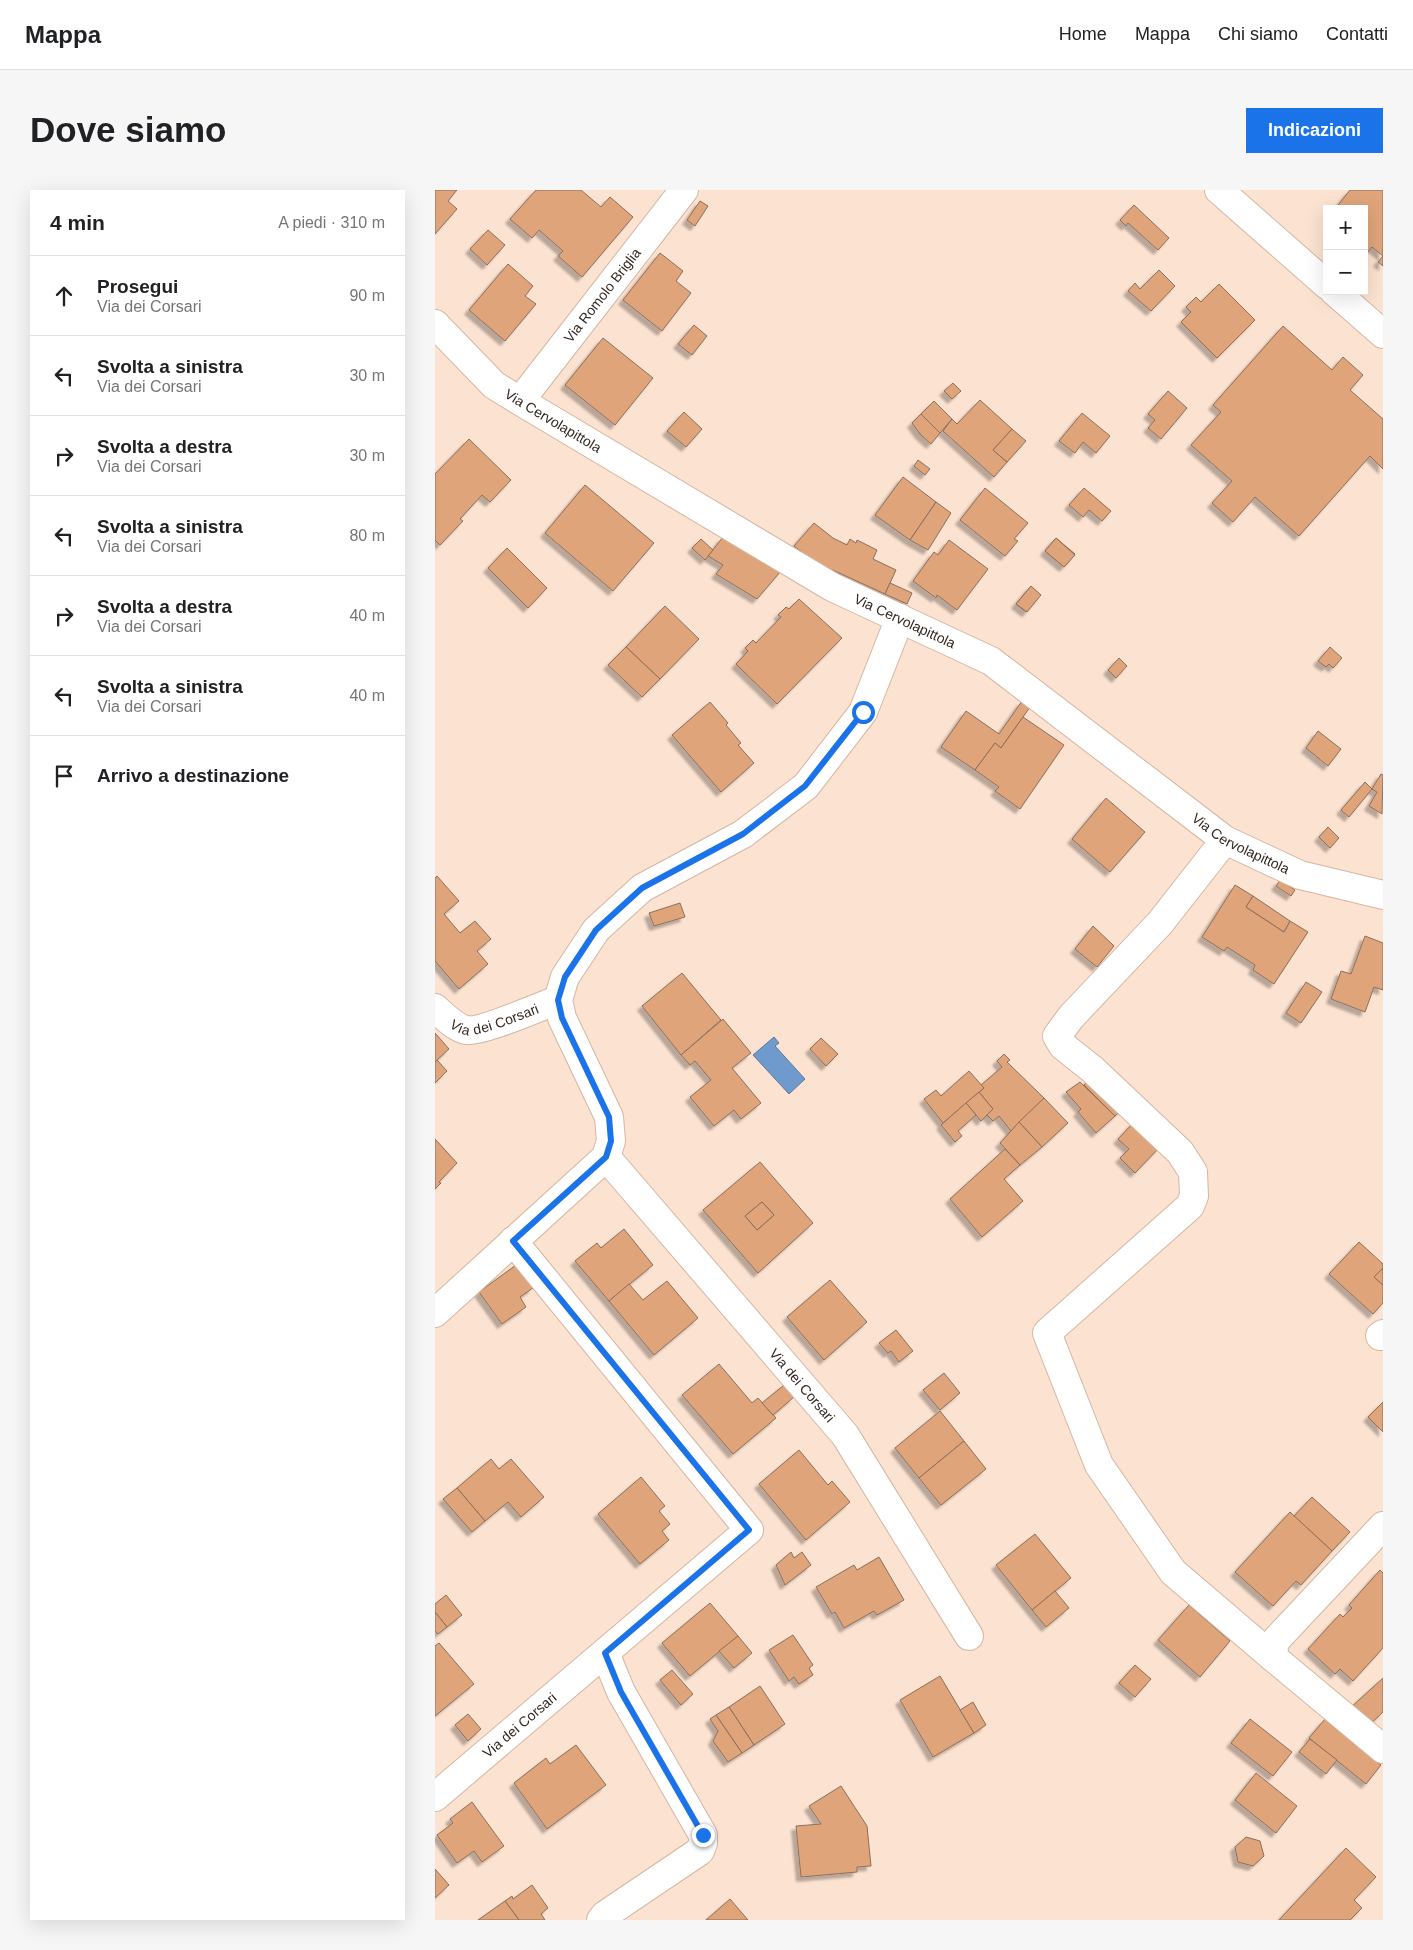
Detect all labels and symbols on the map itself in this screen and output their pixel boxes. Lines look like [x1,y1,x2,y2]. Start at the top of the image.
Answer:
street label: Via Romolo Briglia [561,245,644,346]
street label: Via Cervolapittola [502,386,605,456]
street label: Via Cervolapittola [852,591,958,651]
route start [852,701,875,724]
street label: Via Cervolapittola [1189,810,1292,877]
street label: Via dei Corsari [447,1000,541,1039]
street label: Via dei Corsari [766,1345,838,1425]
street label: Via dei Corsari [479,1689,560,1761]
route end [692,1824,715,1847]

